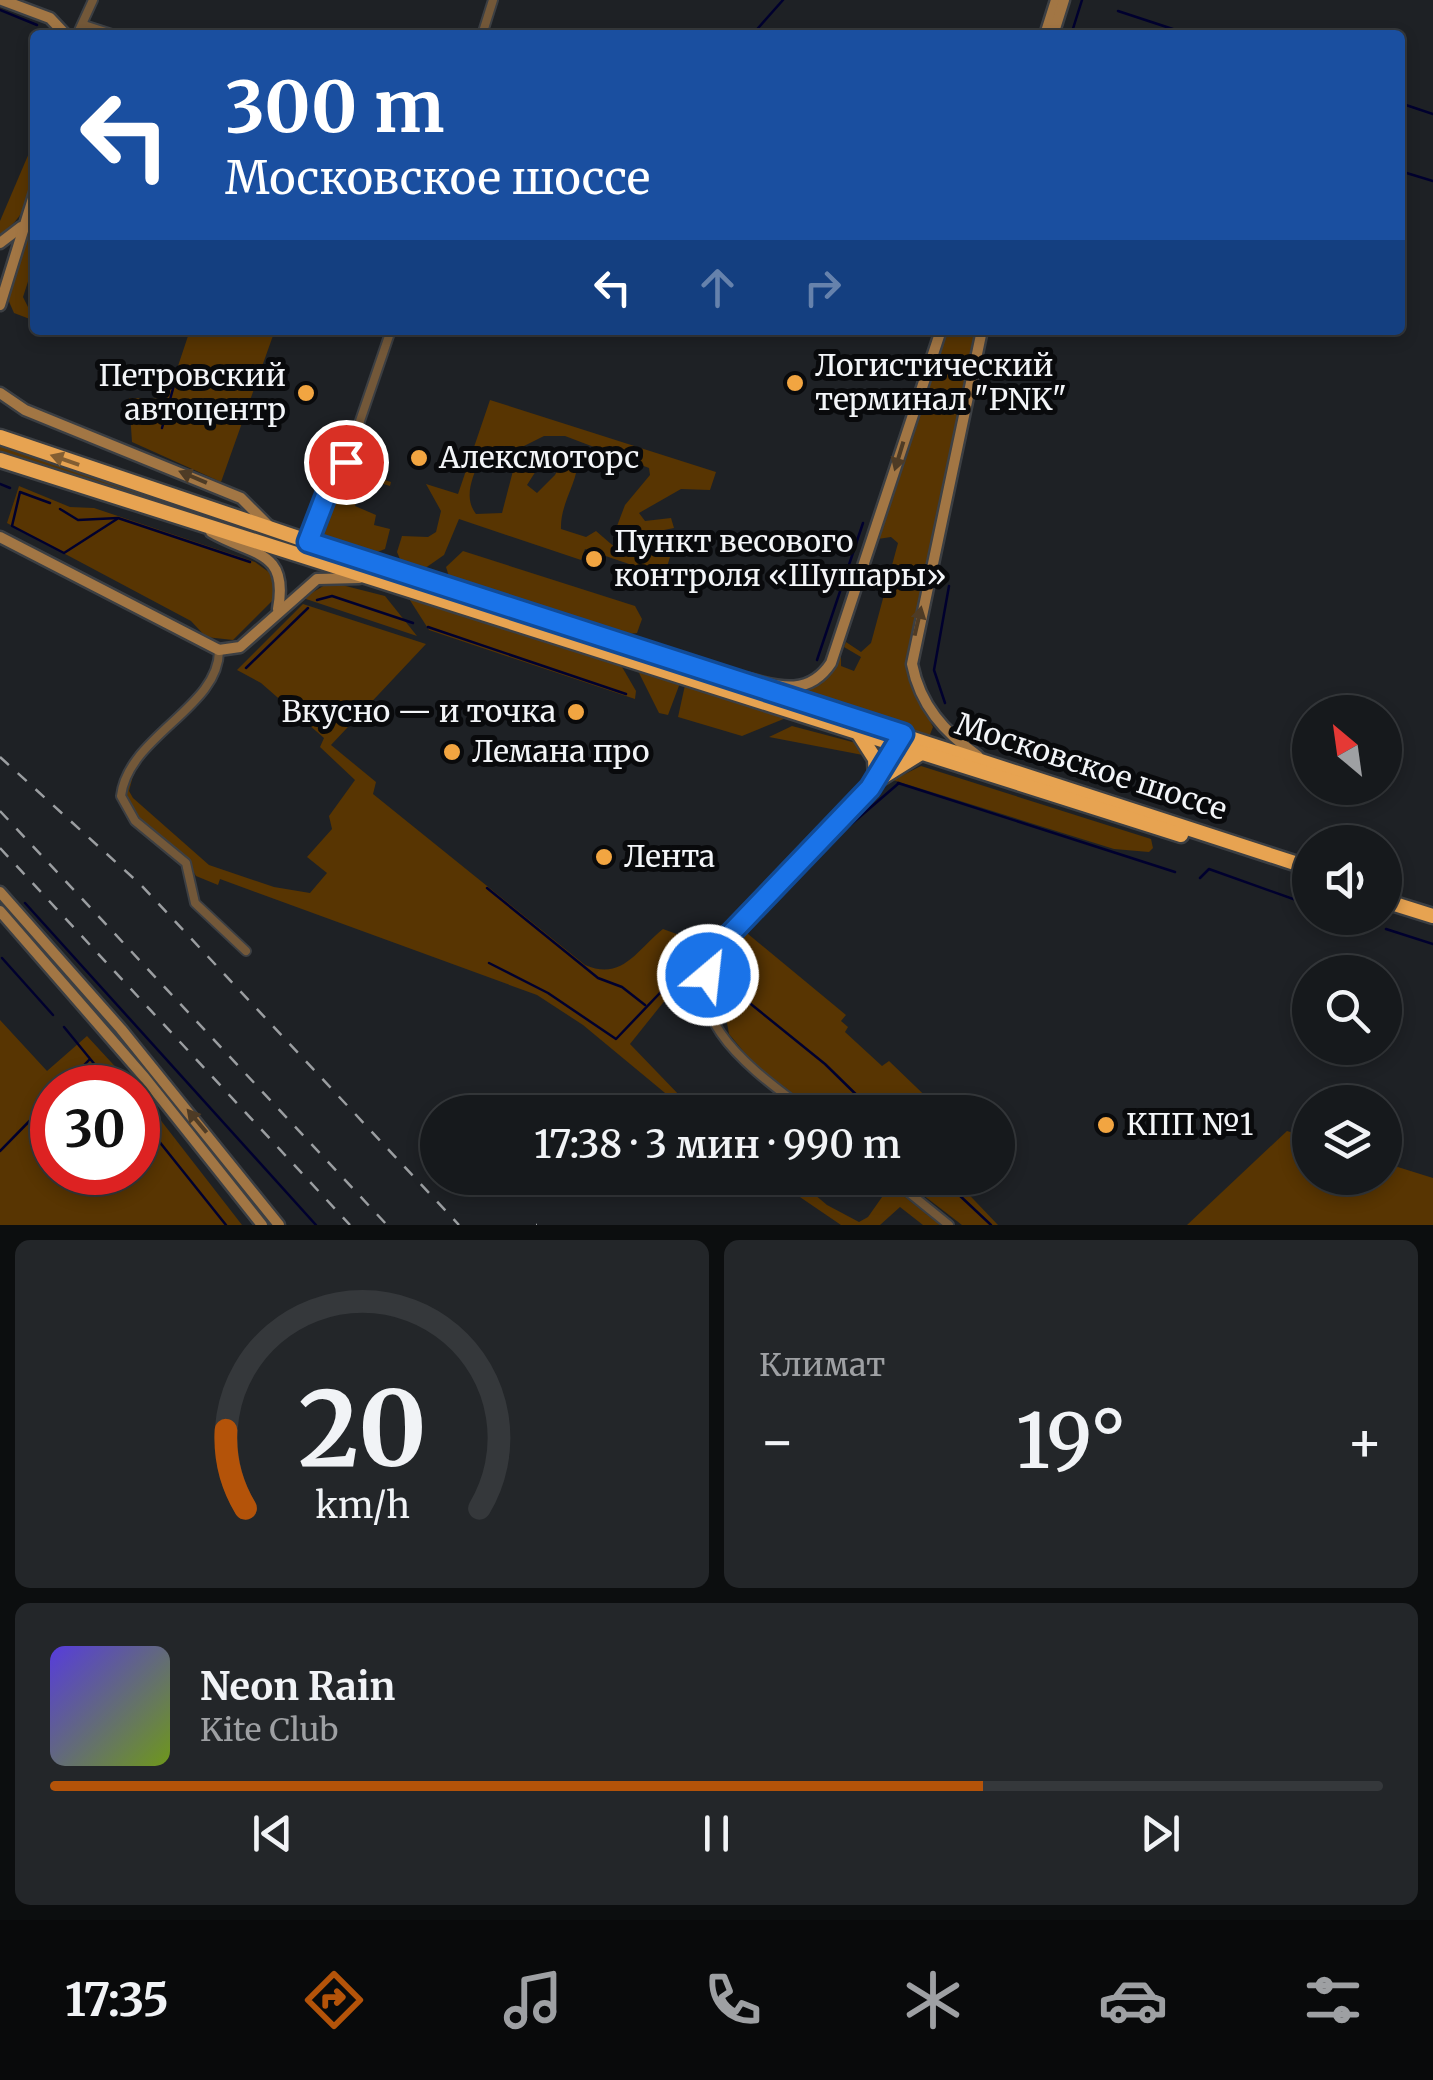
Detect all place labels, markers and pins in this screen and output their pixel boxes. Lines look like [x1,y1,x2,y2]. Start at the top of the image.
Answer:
place label: Логистический терминал "PNK" [815,346,1067,418]
place label: Петровский автоцентр [98,356,286,428]
marker: Логистический терминал "PNK" [784,372,806,394]
marker: Петровский автоцентр [295,382,317,404]
pin [304,420,389,505]
place label: Алексмоторс [438,438,639,476]
marker: Алексмоторс [408,447,430,469]
place label: Пункт весового контроля «Шушары» [614,522,947,594]
marker: Пункт весового контроля «Шушары» [583,548,605,570]
place label: Вкусно — и точка [281,692,556,730]
marker: Вкусно — и точка [565,701,587,723]
place label: Лемана про [472,732,649,770]
marker: Лемана про [441,741,463,763]
place label: Лента [624,837,715,875]
marker: Лента [593,846,615,868]
place label: КПП №1 [1126,1105,1253,1143]
marker: КПП №1 [1095,1114,1117,1136]

